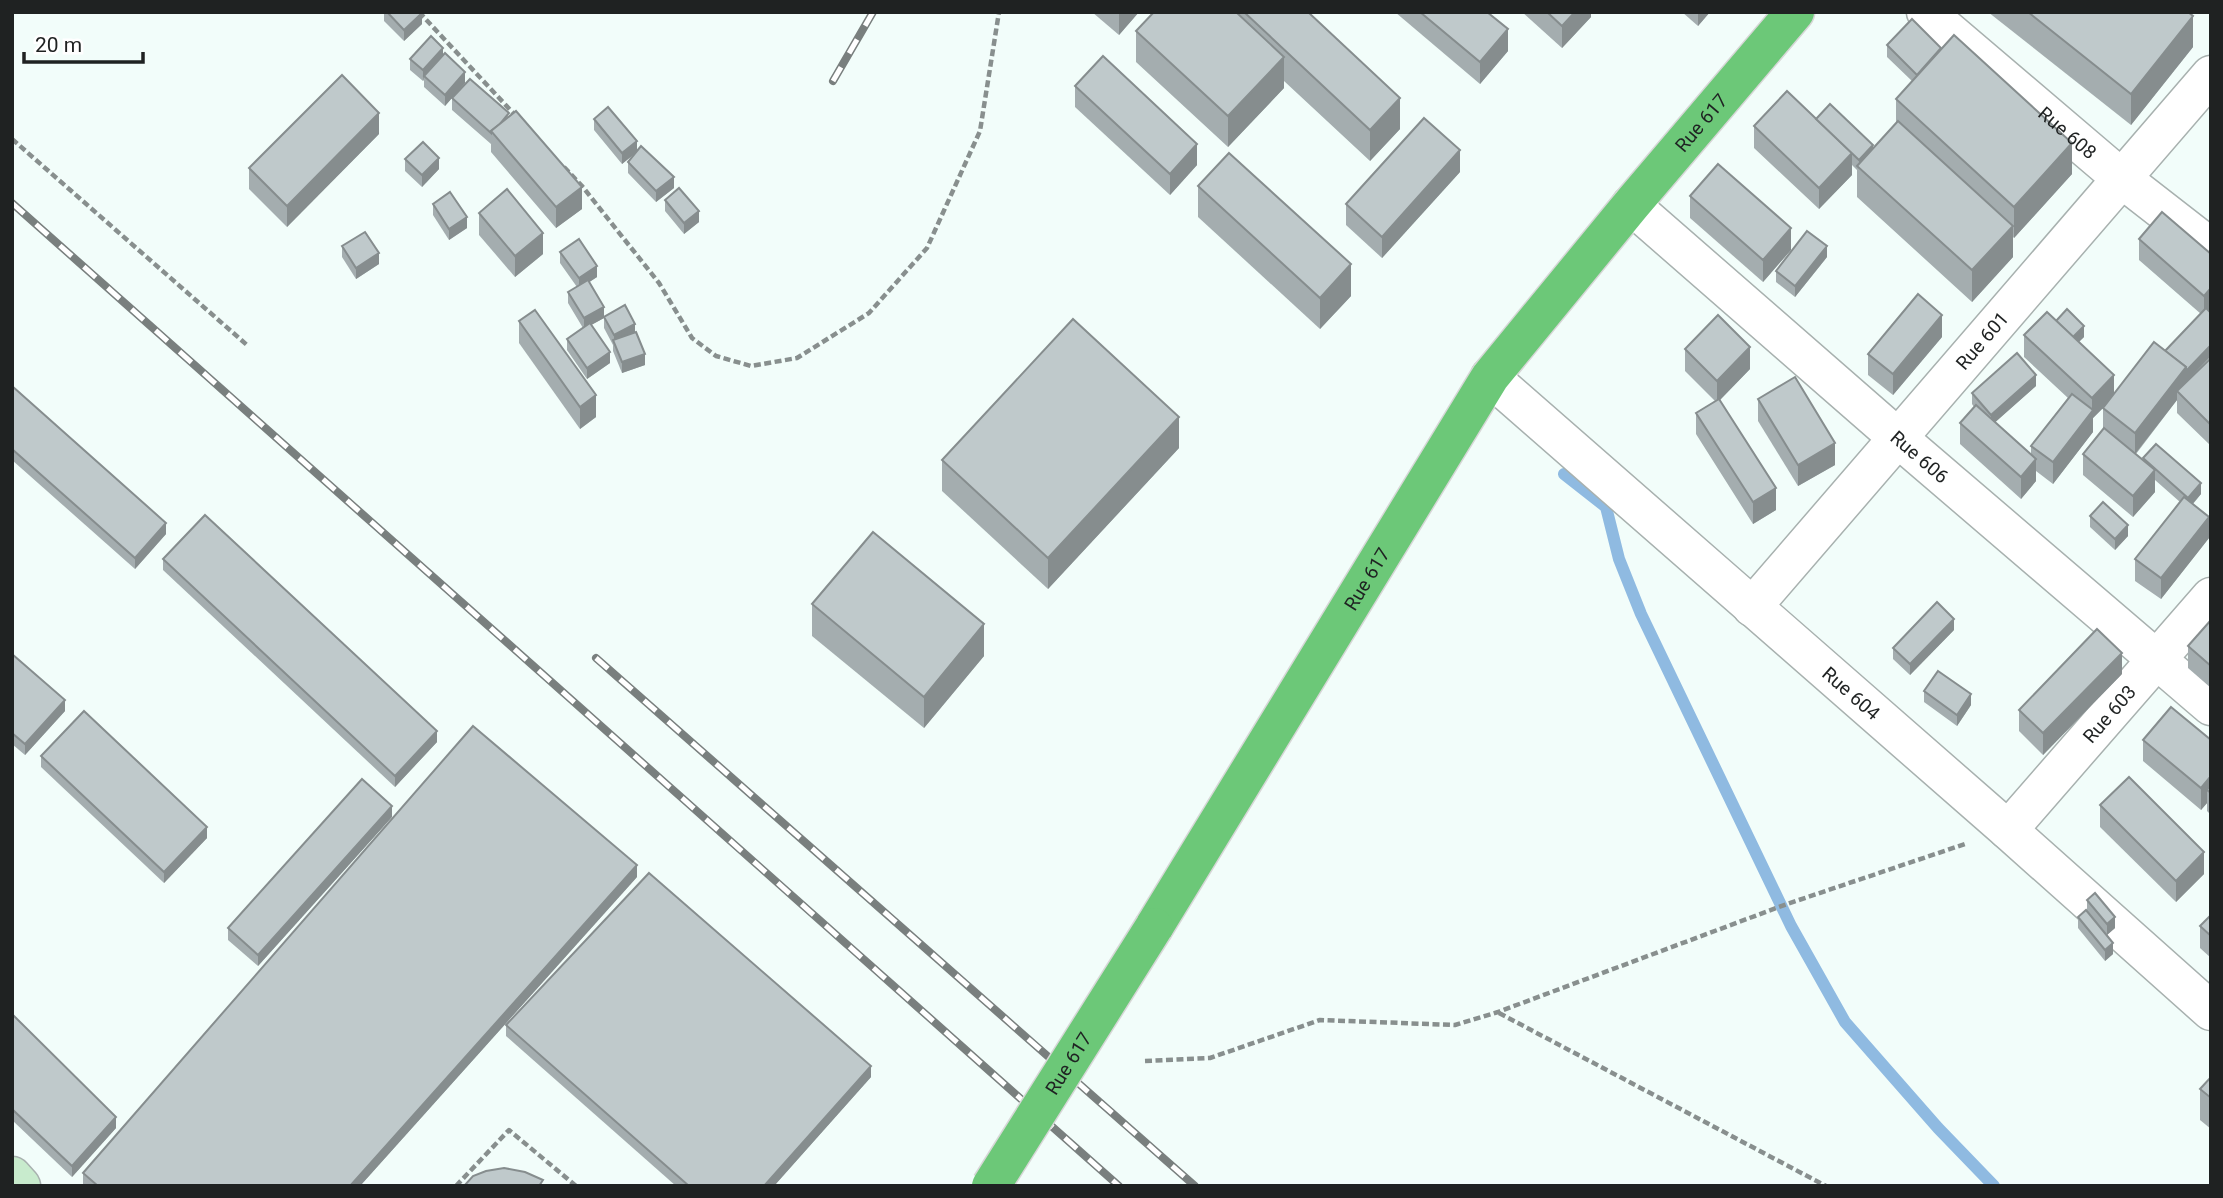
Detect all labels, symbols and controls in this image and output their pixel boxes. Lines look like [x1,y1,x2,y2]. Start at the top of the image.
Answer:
scale bar [24,21,144,65]
text: 20 m [35,33,82,57]
street label: Rue 617 [1670,89,1732,157]
street label: Rue 608 [2034,102,2101,164]
street label: Rue 601 [1951,307,2014,374]
street label: Rue 606 [1886,426,1953,488]
street label: Rue 617 [1339,544,1395,615]
street label: Rue 604 [1817,662,1885,725]
street label: Rue 603 [2078,681,2141,748]
street label: Rue 617 [1041,1028,1097,1099]

